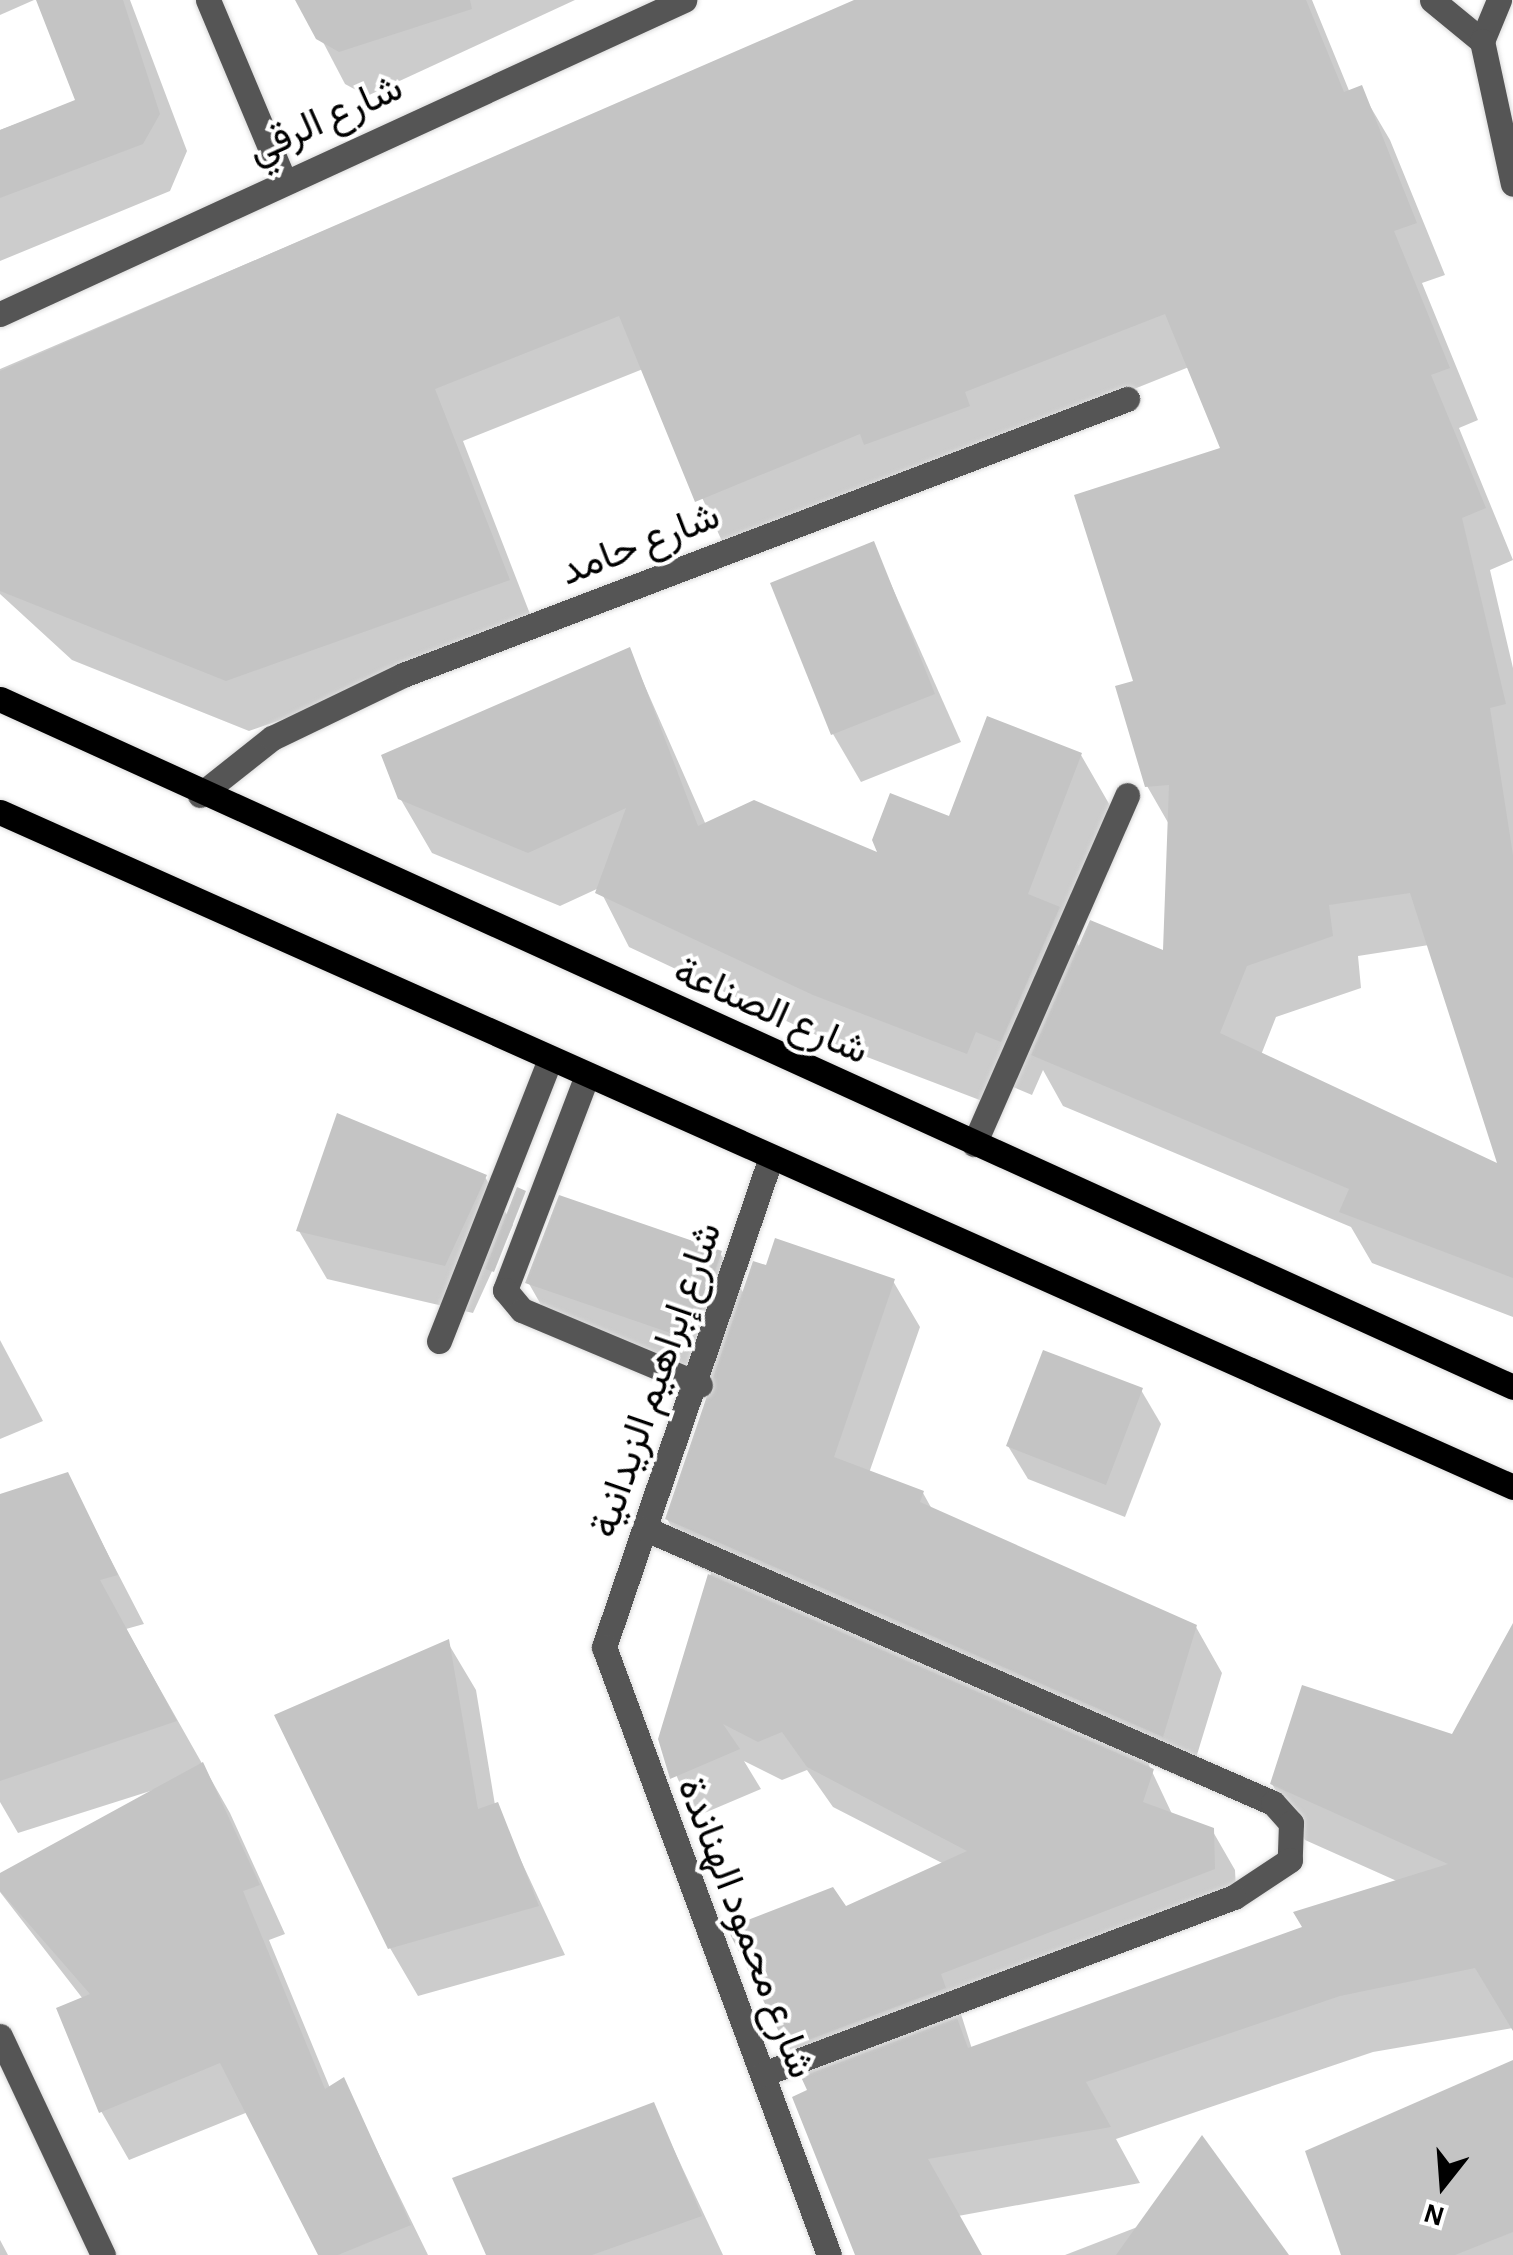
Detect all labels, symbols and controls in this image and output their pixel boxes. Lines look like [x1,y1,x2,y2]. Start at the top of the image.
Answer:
street label: شارع الرقي [240,64,410,174]
street label: شارع حامد [553,492,727,596]
street label: شارع الصناعة [666,947,876,1075]
street label: شارع إبراهيم الزيدانية [580,1216,732,1544]
street label: شارع محمود الهناندة [667,1771,825,2085]
north arrow [1393,2135,1493,2235]
text: N [1421,2197,1448,2230]

